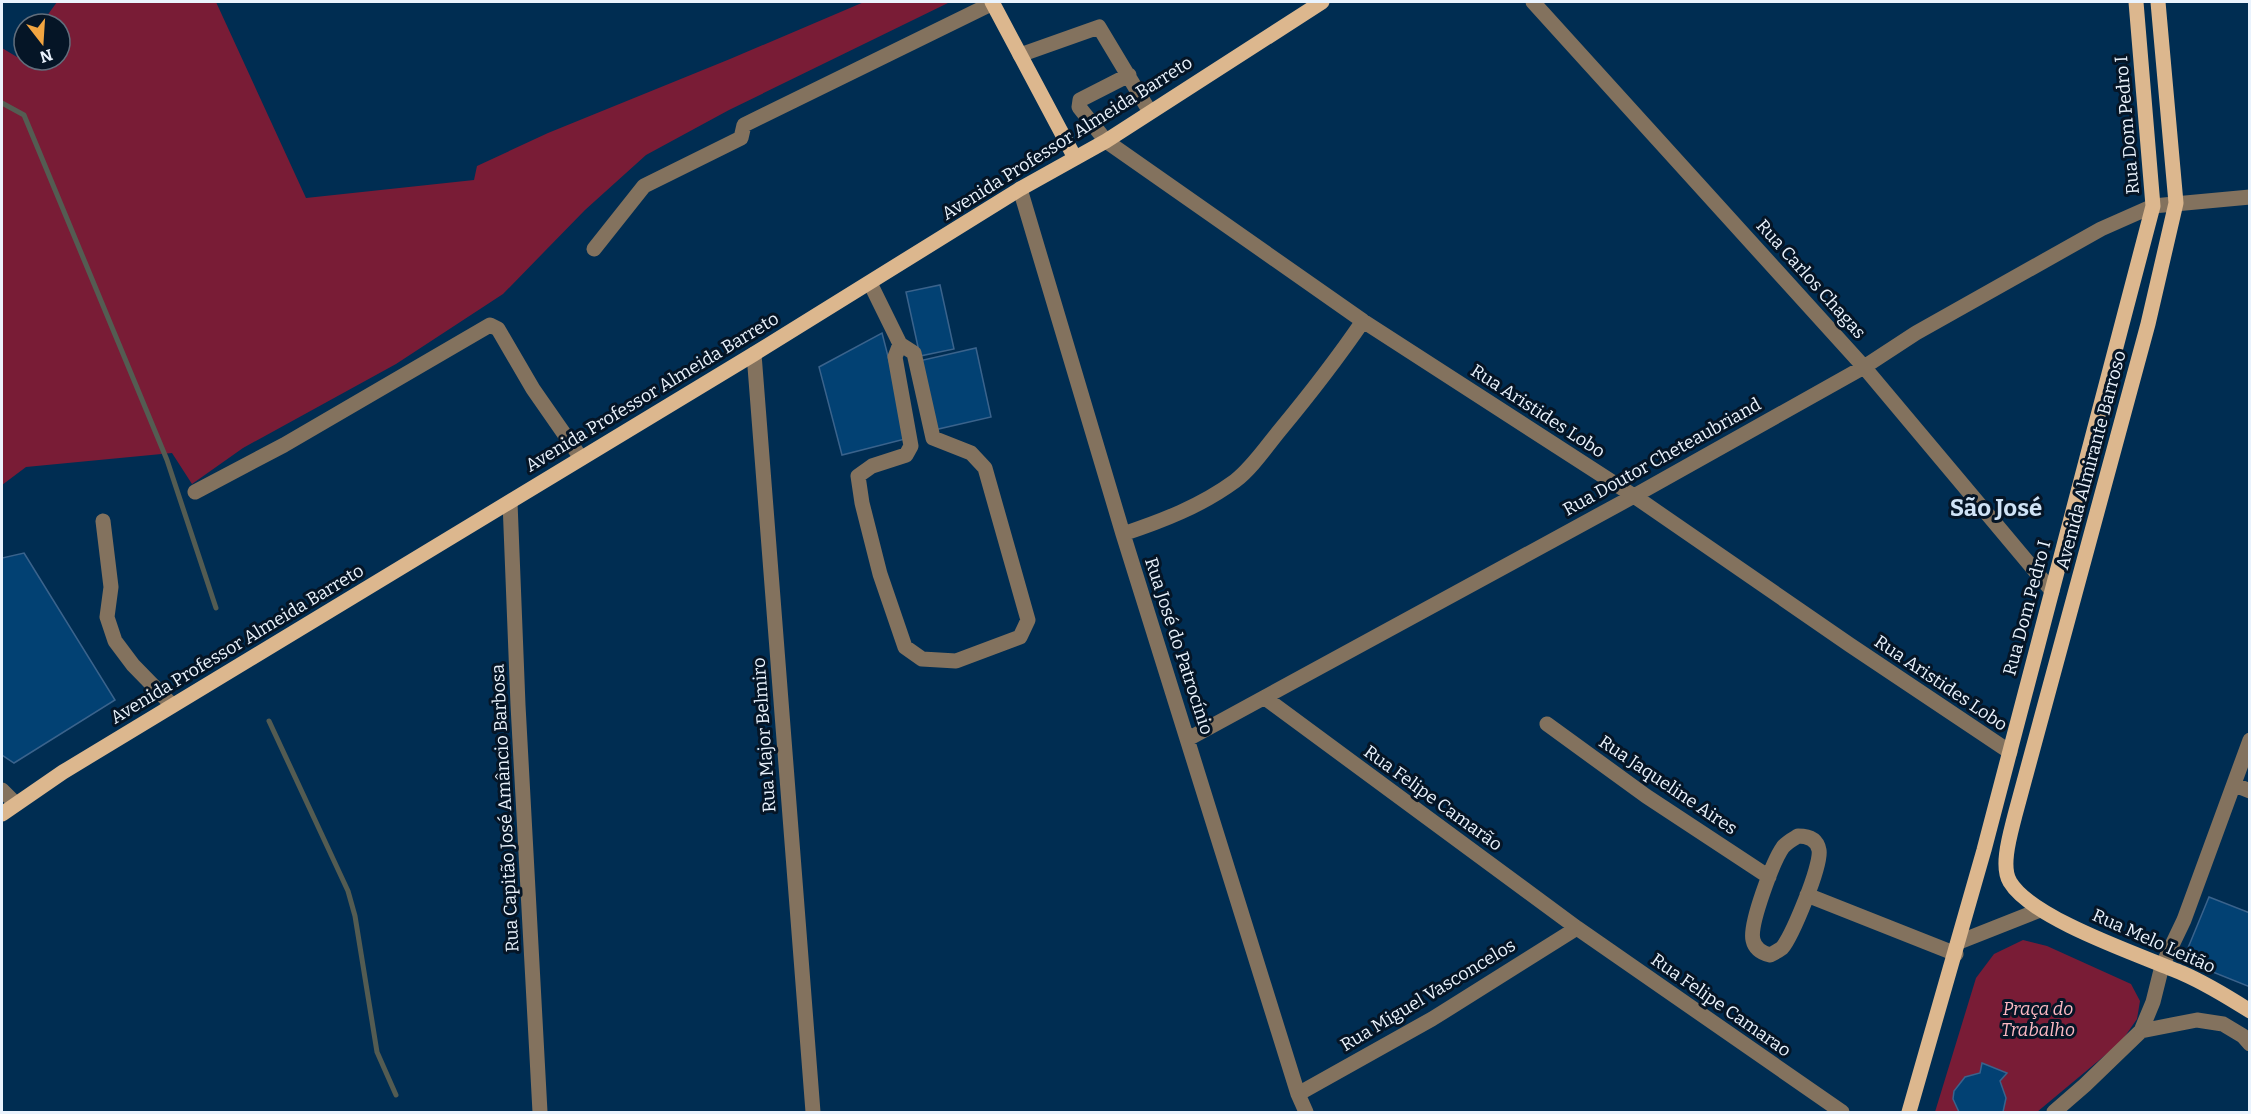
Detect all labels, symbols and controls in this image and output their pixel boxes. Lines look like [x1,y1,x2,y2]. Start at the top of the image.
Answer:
north arrow [12,12,72,72]
text: N [38,45,55,67]
street label: Avenida Professor Almeida Barreto [937,51,1197,225]
street label: Rua Dom Pedro I [2110,55,2144,195]
street label: Rua Carlos Chagas [1752,215,1870,343]
street label: Avenida Professor Almeida Barreto [521,307,783,477]
street label: Avenida Almirante Barroso [2051,348,2131,572]
street label: Rua Aristides Lobo [1467,359,1609,463]
street label: Rua Doutor Cheteaubriand [1559,393,1765,521]
district label: São José [1950,494,2042,522]
street label: Rua Dom Pedro I [1998,538,2056,678]
street label: Rua José do Patrocínio [1140,555,1218,737]
street label: Avenida Professor Almeida Barreto [106,559,368,729]
street label: Rua Aristides Lobo [1870,630,2012,736]
street label: Rua Major Belmiro [748,657,780,813]
street label: Rua Capitão José Amâncio Barbosa [486,663,524,953]
street label: Rua Jaqueline Aires [1595,731,1741,839]
street label: Rua Felipe Camarão [1360,740,1506,856]
street label: Rua Melo Leitão [2089,904,2219,978]
street label: Rua Miguel Vasconcelos [1336,934,1520,1056]
street label: Rua Felipe Camarao [1647,948,1795,1062]
park label: Praça do Trabalho [2001,998,2075,1041]

